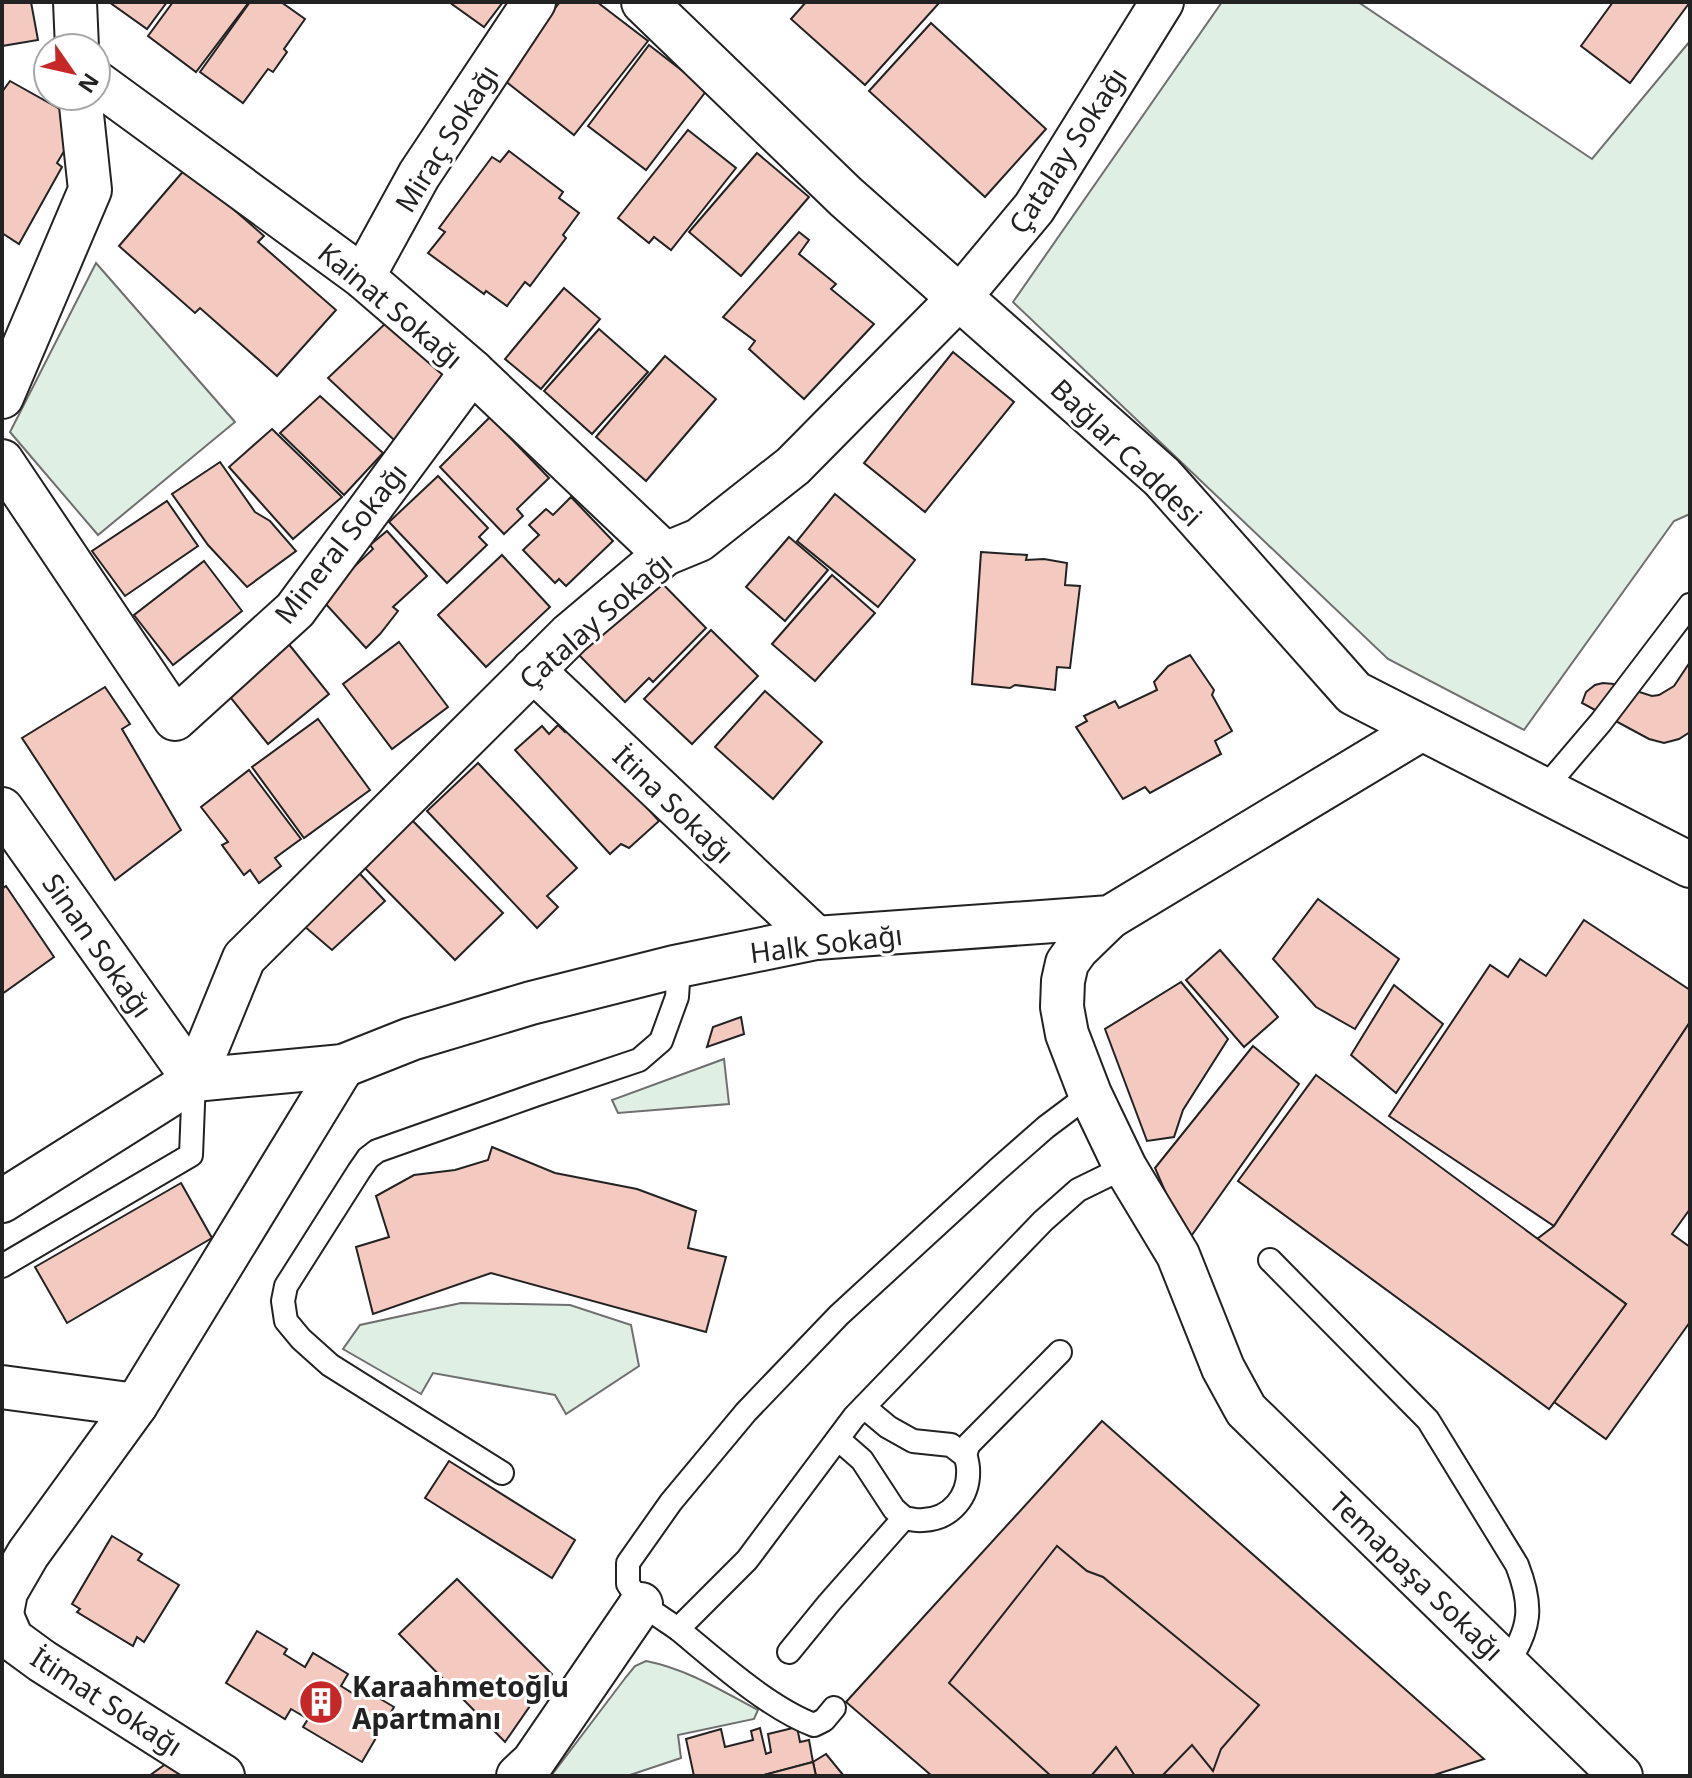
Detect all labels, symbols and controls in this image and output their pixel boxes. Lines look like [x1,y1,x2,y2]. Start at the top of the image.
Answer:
north arrow [32,32,112,112]
street label: Miraç Sokağı [386,57,506,219]
street label: Çatalay Sokağı [999,59,1135,241]
text: N [72,68,107,100]
street label: Kainat Sokağı [311,233,471,377]
street label: Bağlar Caddesi [1043,370,1211,534]
street label: Mineral Sokağı [265,455,415,631]
street label: Çatalay Sokağı [510,543,680,697]
street label: İtina Sokağı [605,737,743,871]
street label: Sinan Sokağı [34,865,162,1025]
street label: Halk Sokağı [748,915,904,971]
street label: Temapaşa Sokağı [1322,1483,1512,1669]
street label: İtimat Sokağı [24,1638,190,1764]
place label: Karaahmetoğlu Apartmanı [352,1667,569,1737]
building icon: Karaahmetoğlu Apartmanı [297,1678,345,1726]

